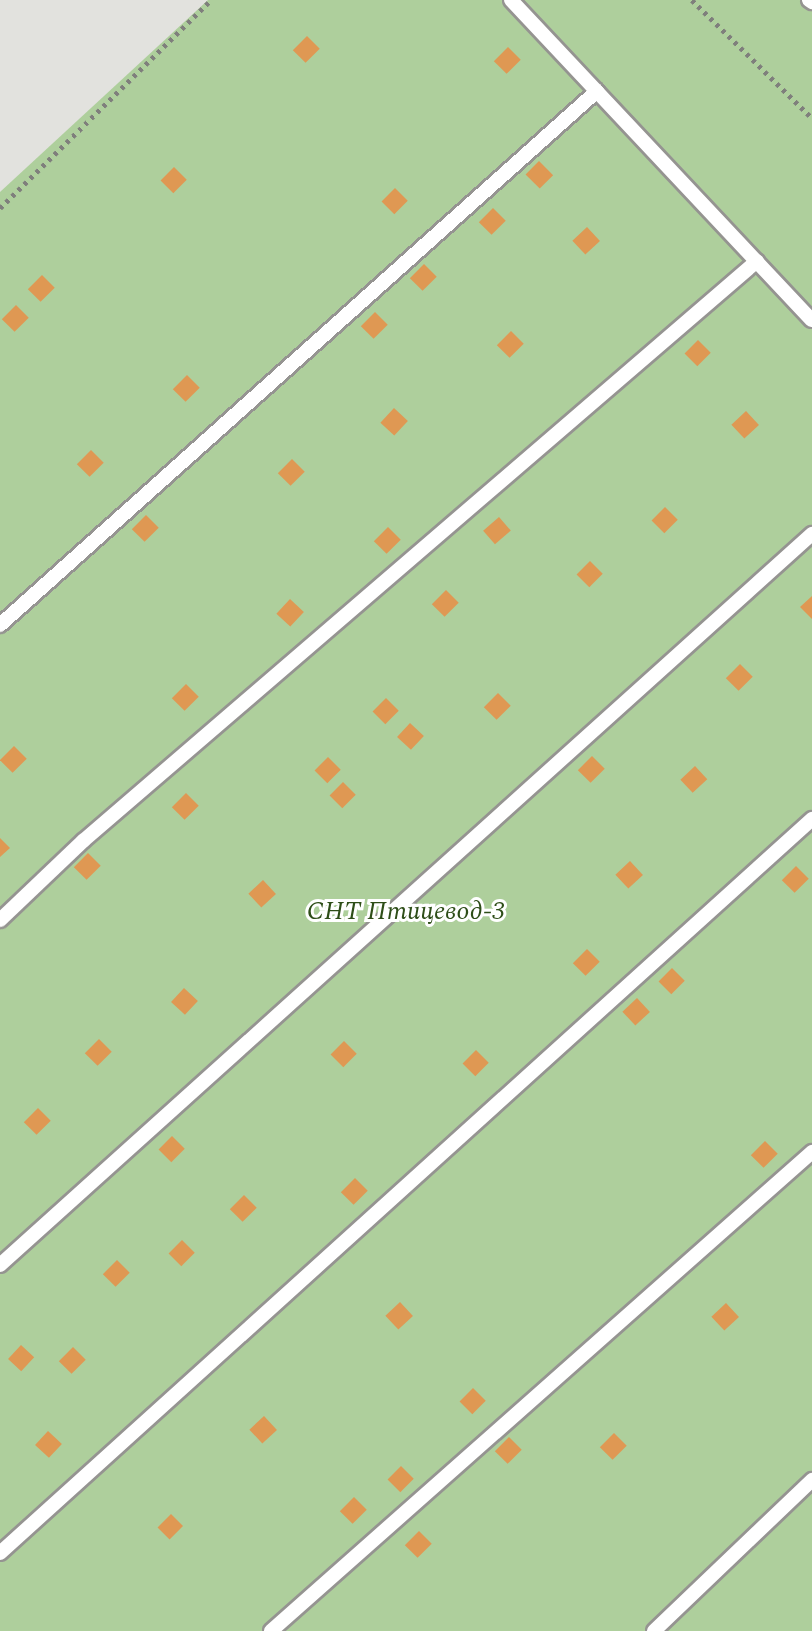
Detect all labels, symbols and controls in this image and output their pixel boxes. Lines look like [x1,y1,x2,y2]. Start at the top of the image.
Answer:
park label: СНТ Птицевод-3 [307,896,505,928]

